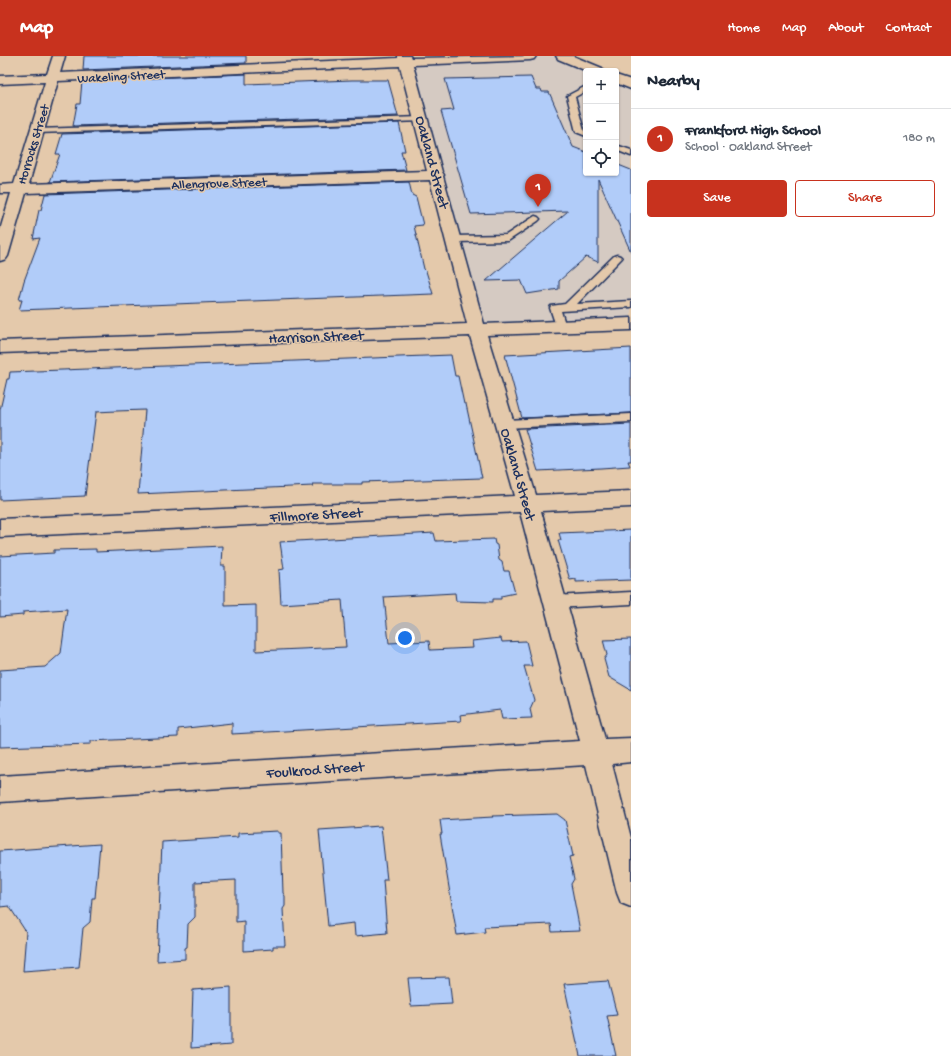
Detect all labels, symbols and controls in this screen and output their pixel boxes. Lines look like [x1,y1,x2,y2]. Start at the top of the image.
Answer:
text: Map [20,17,53,40]
text: Home [728,20,760,37]
text: Map [782,20,806,37]
text: About [828,20,864,37]
text: Contact [886,20,931,37]
street label: Wakeling Street [77,68,167,87]
map controls [583,68,619,176]
button: + [583,68,619,104]
text: Nearby [647,72,700,92]
street label: Horrocks Street [15,101,54,187]
button: − [583,104,619,140]
street label: Oakland Street [410,114,453,213]
text: Frankford High School [685,122,821,140]
text: 1 [657,131,663,146]
text: 180 m [903,131,935,146]
button: locate [583,140,619,176]
text: School · Oakland Street [685,140,811,155]
pin: 1 [525,174,551,207]
street label: Allengrove Street [171,175,269,194]
button: Save [647,180,787,217]
button: Share [795,180,935,217]
street label: Harrison Street [268,327,366,349]
street label: Oakland Street [495,426,539,525]
street label: Fillmore Street [268,504,365,527]
your location [395,628,415,648]
street label: Foulkrod Street [265,758,366,783]

